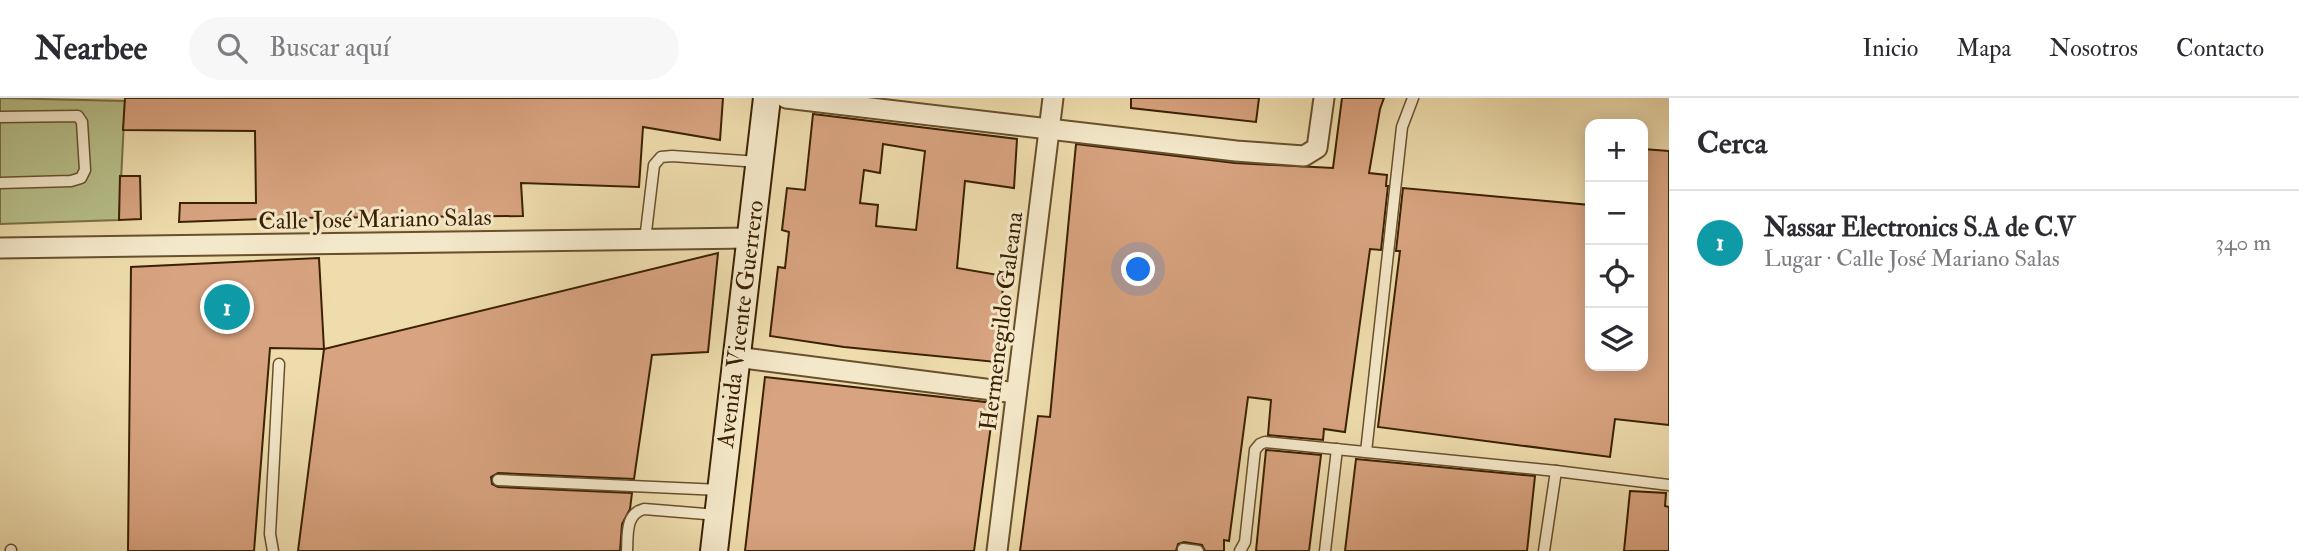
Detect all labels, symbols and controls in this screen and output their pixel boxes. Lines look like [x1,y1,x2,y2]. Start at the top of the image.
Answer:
search box [189,17,679,80]
text: Nearbee [35,28,147,69]
icon: search [213,29,251,67]
text: Buscar aquí [269,32,390,64]
text: Inicio [1863,33,1918,64]
text: Mapa [1956,33,2011,64]
text: Nosotros [2049,33,2138,64]
text: Contacto [2176,33,2264,64]
map controls [1585,119,1648,371]
button: + [1585,119,1648,182]
text: Cerca [1697,125,1767,162]
button: − [1585,182,1648,245]
street label: Avenida Vicente Guerrero [710,199,771,451]
street label: Calle José Mariano Salas [258,202,492,237]
street label: Hermenegildo Galeana [973,209,1030,432]
text: Nassar Electronics S.A de C.V [1764,212,2075,244]
text: 1 [1716,228,1724,257]
text: 340 m [2215,228,2271,257]
text: Lugar · Calle José Mariano Salas [1764,244,2060,273]
button: locate [1585,245,1648,308]
your location [1121,252,1155,286]
pin: 1 [204,281,250,333]
button: layers [1585,308,1648,371]

